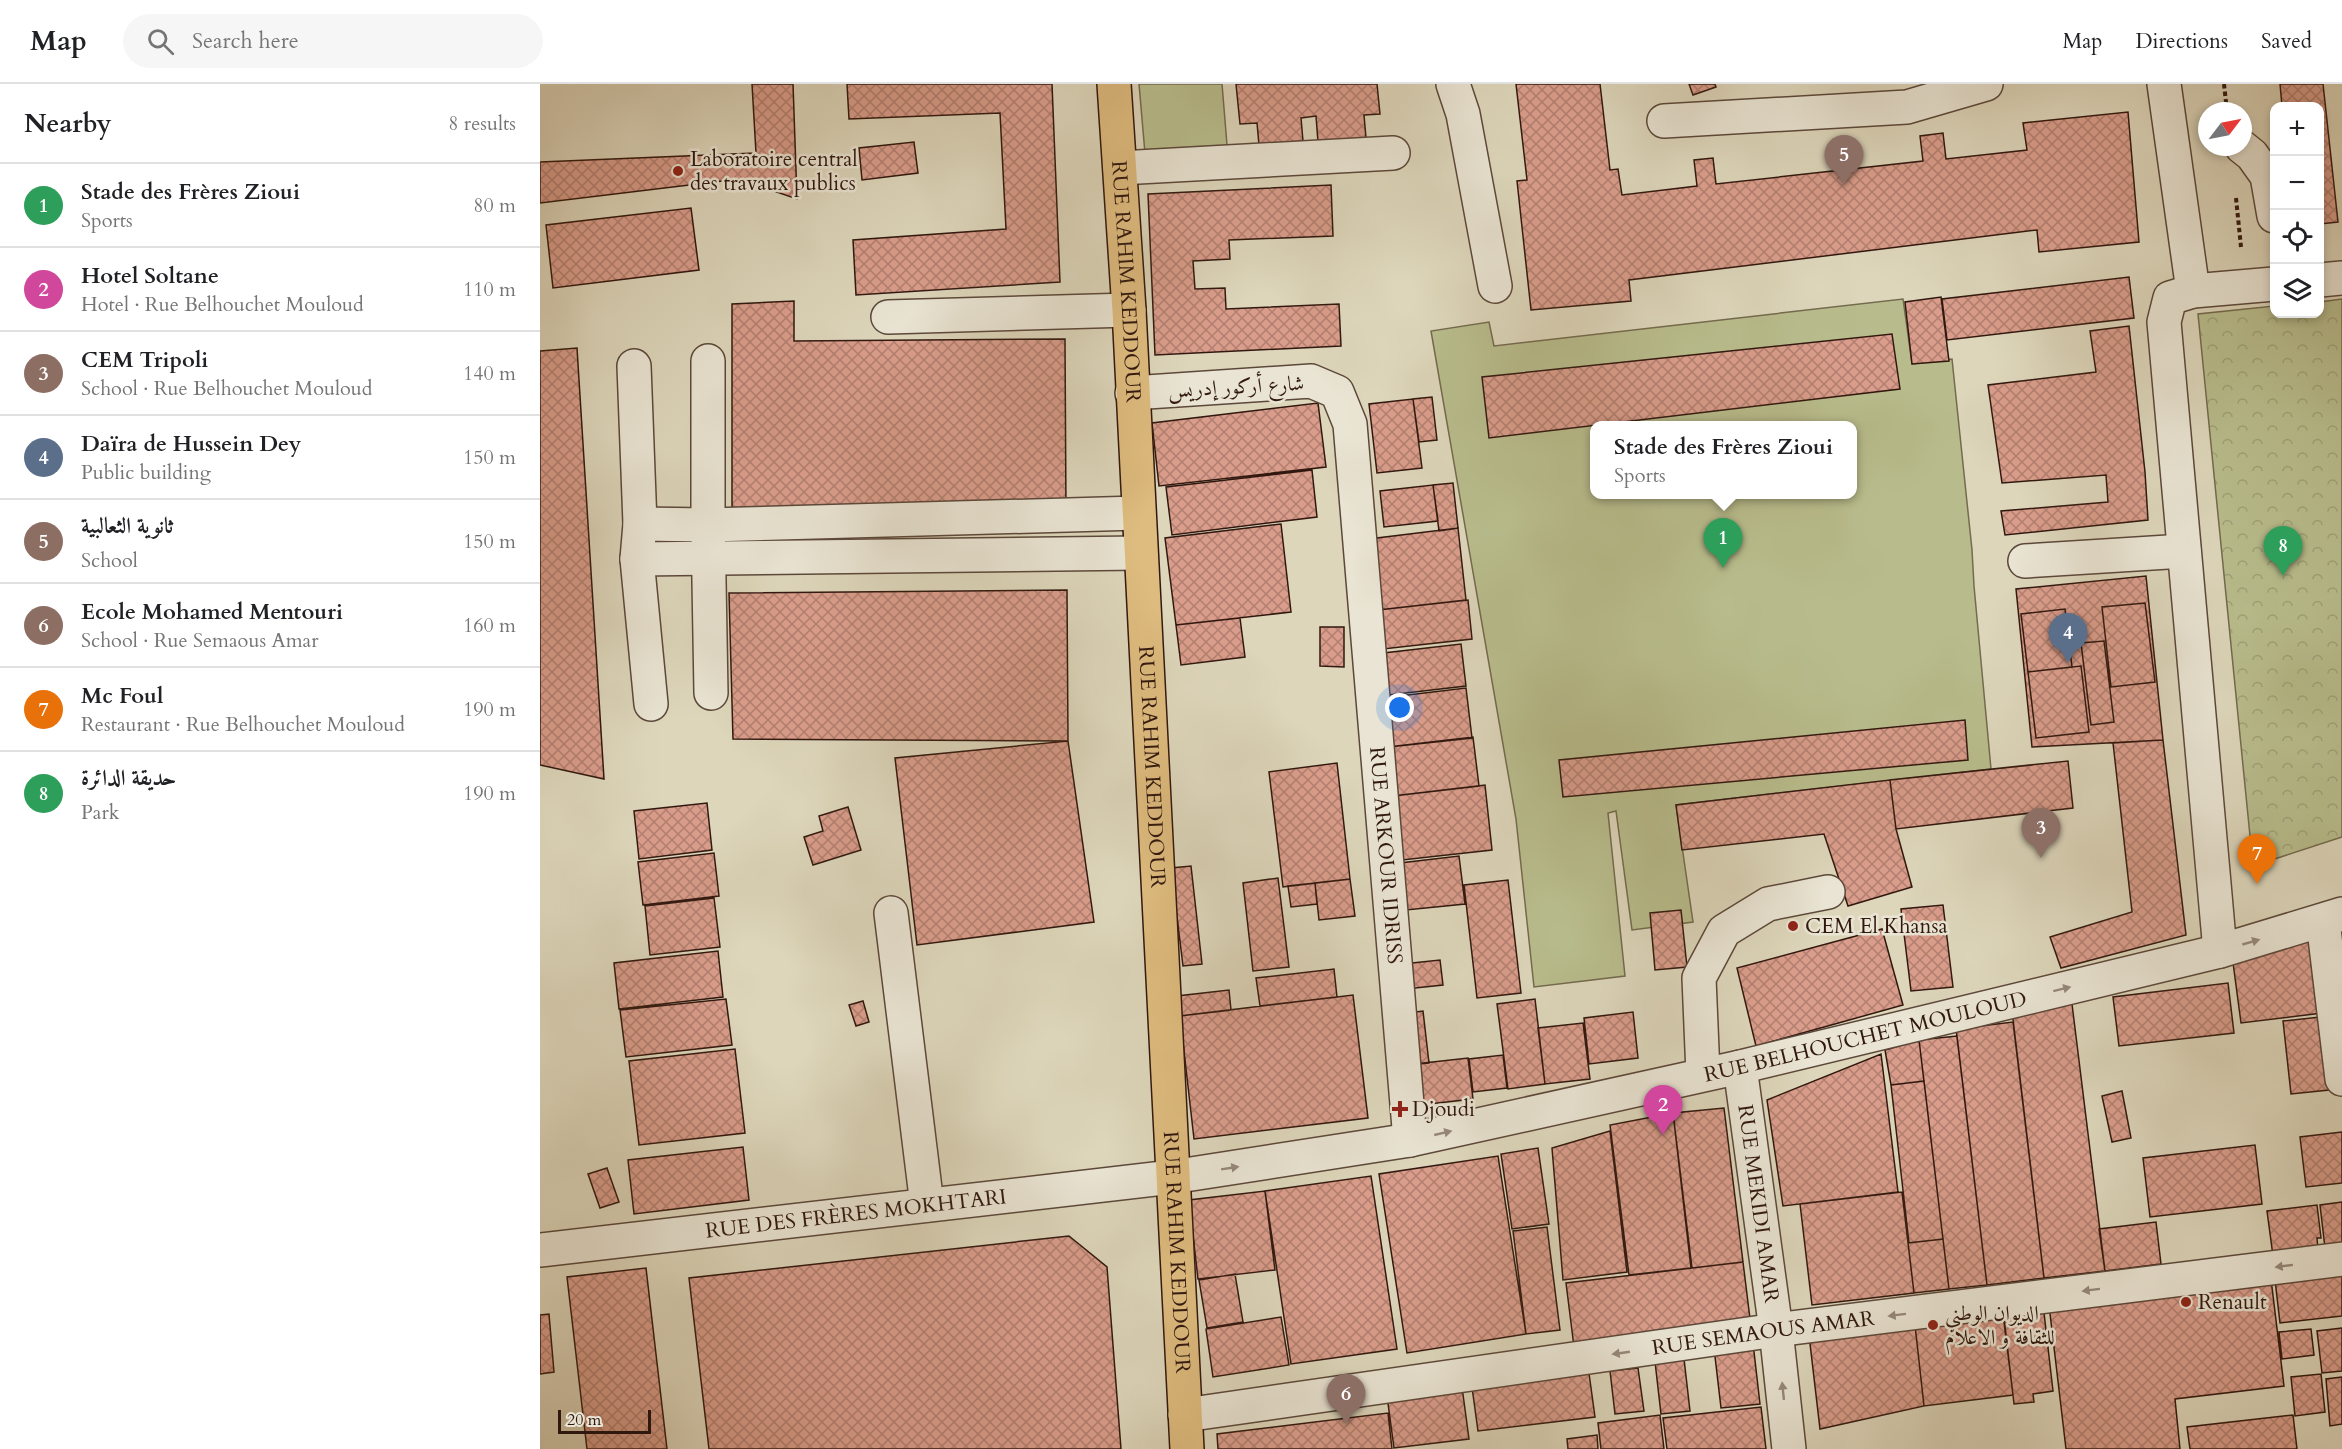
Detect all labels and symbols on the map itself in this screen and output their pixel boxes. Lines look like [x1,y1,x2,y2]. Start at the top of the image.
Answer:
north arrow [2198,102,2252,156]
pin: 5 [1824,135,1864,185]
place label: Laboratoire central des travaux publics [690,145,858,198]
street label: RUE RAHIM KEDDOUR [1105,160,1148,404]
marker: Laboratoire central des travaux publics [671,164,685,178]
street label: شارع أركور إدريس [1167,368,1305,408]
pin: 1 [1704,518,1742,568]
pin: 8 [2264,526,2302,576]
pin: 4 [2048,614,2087,663]
street label: RUE RAHIM KEDDOUR [1132,645,1173,889]
your location [1385,693,1414,722]
street label: RUE ARKOUR IDRISS [1363,745,1410,965]
pin: 3 [2022,808,2060,858]
pin: 7 [2238,834,2276,884]
place label: CEM El Khansa [1805,912,1948,941]
marker: CEM El Khansa [1786,919,1800,933]
one-way arrow [2242,937,2260,946]
street label: RUE BELHOUCHET MOULOUD [1701,984,2030,1089]
one-way arrow [2053,984,2072,993]
pin: 2 [1644,1086,1682,1135]
place label: Djoudi [1412,1095,1475,1124]
marker: Djoudi [1393,1102,1407,1116]
street label: RUE MEKIDI AMAR [1731,1103,1787,1305]
one-way arrow [1433,1128,1452,1137]
street label: RUE RAHIM KEDDOUR [1156,1130,1198,1375]
one-way arrow [1220,1163,1239,1172]
street label: RUE DES FRÈRES MOKHTARI [704,1182,1008,1245]
one-way arrow [2274,1261,2293,1271]
one-way arrow [2081,1286,2100,1295]
place label: Renault [2198,1288,2267,1317]
marker: Renault [2179,1295,2193,1309]
place label: الديوان الوطني للثقافة و الاعلام [1945,1299,2055,1355]
street label: RUE SEMAOUS AMAR [1650,1303,1877,1362]
one-way arrow [1887,1310,1906,1320]
marker: الديوان الوطني للثقافة و الاعلام [1926,1318,1940,1332]
one-way arrow [1611,1348,1630,1357]
pin: 6 [1326,1374,1366,1424]
one-way arrow [1778,1381,1788,1400]
scale bar [558,1407,651,1434]

